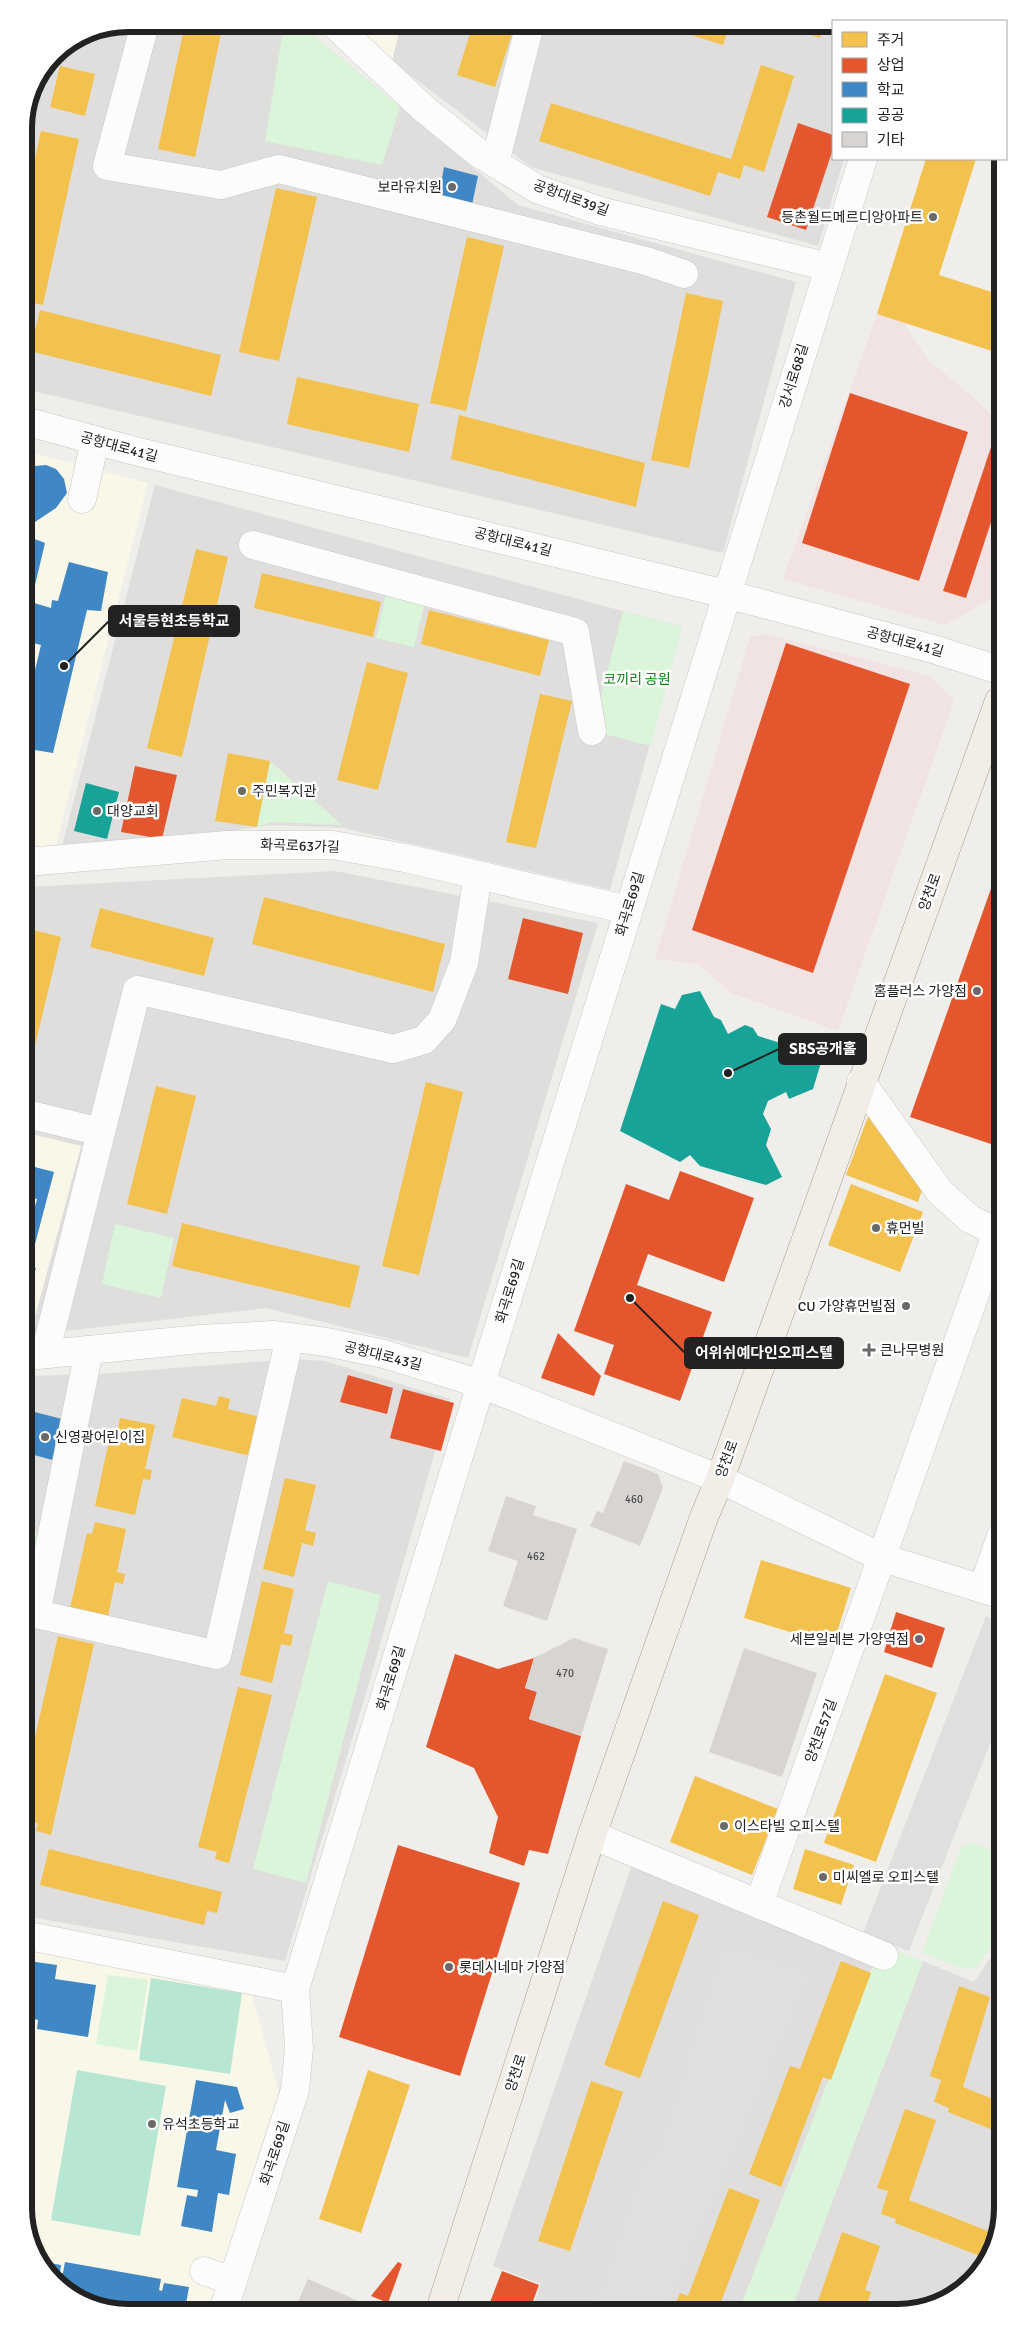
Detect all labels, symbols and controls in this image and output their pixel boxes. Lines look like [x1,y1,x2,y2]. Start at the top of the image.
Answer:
legend [832,20,1007,160]
text: 주거 [877,31,905,49]
text: 상업 [877,56,905,74]
text: 학교 [877,81,905,99]
text: 공공 [877,106,905,124]
text: 기타 [877,131,905,149]
street label: 공항대로39길 [531,176,611,220]
place label: 보라유치원 [378,179,442,196]
marker: 보라유치원 [446,181,458,193]
place label: 등촌월드메르디앙아파트 [781,209,923,226]
marker: 등촌월드메르디앙아파트 [927,211,939,223]
street label: 강서로68길 [776,342,812,410]
street label: 공항대로41길 [78,428,160,466]
street label: 공항대로41길 [472,524,554,560]
callout: 서울등현초등학교 [109,606,239,636]
text: 서울등현초등학교 [119,612,229,630]
street label: 공항대로41길 [864,623,946,661]
park label: 코끼리 공원 [603,671,671,688]
place label: 주민복지관 [252,783,317,800]
marker: 주민복지관 [236,785,248,797]
place label: 대양교회 [107,803,159,820]
marker: 대양교회 [91,805,103,817]
street label: 화곡로63가길 [260,836,340,856]
street label: 화곡로69길 [612,870,648,938]
street label: 양천로 [915,871,945,913]
place label: 홈플러스 가양점 [874,983,967,1000]
marker: 홈플러스 가양점 [971,985,983,997]
callout: SBS공개홀 [779,1034,866,1064]
text: SBS공개홀 [789,1040,857,1058]
place label: 휴먼빌 [886,1220,925,1237]
marker: 휴먼빌 [870,1222,882,1234]
street label: 화곡로69길 [492,1257,528,1325]
place label: CU 가양휴먼빌점 [798,1298,896,1315]
marker: CU 가양휴먼빌점 [900,1300,912,1312]
street label: 공항대로43길 [342,1338,424,1374]
callout: 어위쉬예다인오피스텔 [685,1338,843,1368]
place label: 큰나무병원 [880,1342,944,1359]
marker: 큰나무병원 [862,1343,876,1357]
text: 어위쉬예다인오피스텔 [695,1344,833,1362]
place label: 신영광어린이집 [55,1429,145,1446]
marker: 신영광어린이집 [39,1431,51,1443]
street label: 양천로 [712,1438,742,1480]
house number: 460 [625,1493,643,1506]
house number: 462 [527,1550,545,1563]
place label: 세븐일레븐 가양역점 [790,1631,909,1648]
marker: 세븐일레븐 가양역점 [913,1633,925,1645]
street label: 화곡로69길 [373,1644,409,1712]
house number: 470 [556,1667,574,1680]
street label: 양천로57길 [802,1697,840,1765]
place label: 이스타빌 오피스텔 [734,1818,840,1835]
marker: 이스타빌 오피스텔 [718,1820,730,1832]
place label: 미씨엘로 오피스텔 [833,1869,939,1886]
marker: 미씨엘로 오피스텔 [817,1871,829,1883]
place label: 롯데시네마 가양점 [459,1959,565,1976]
marker: 롯데시네마 가양점 [443,1961,455,1973]
street label: 양천로 [502,2052,530,2094]
place label: 유석초등학교 [162,2116,239,2133]
marker: 유석초등학교 [146,2118,158,2130]
street label: 화곡로69길 [257,2119,293,2187]

